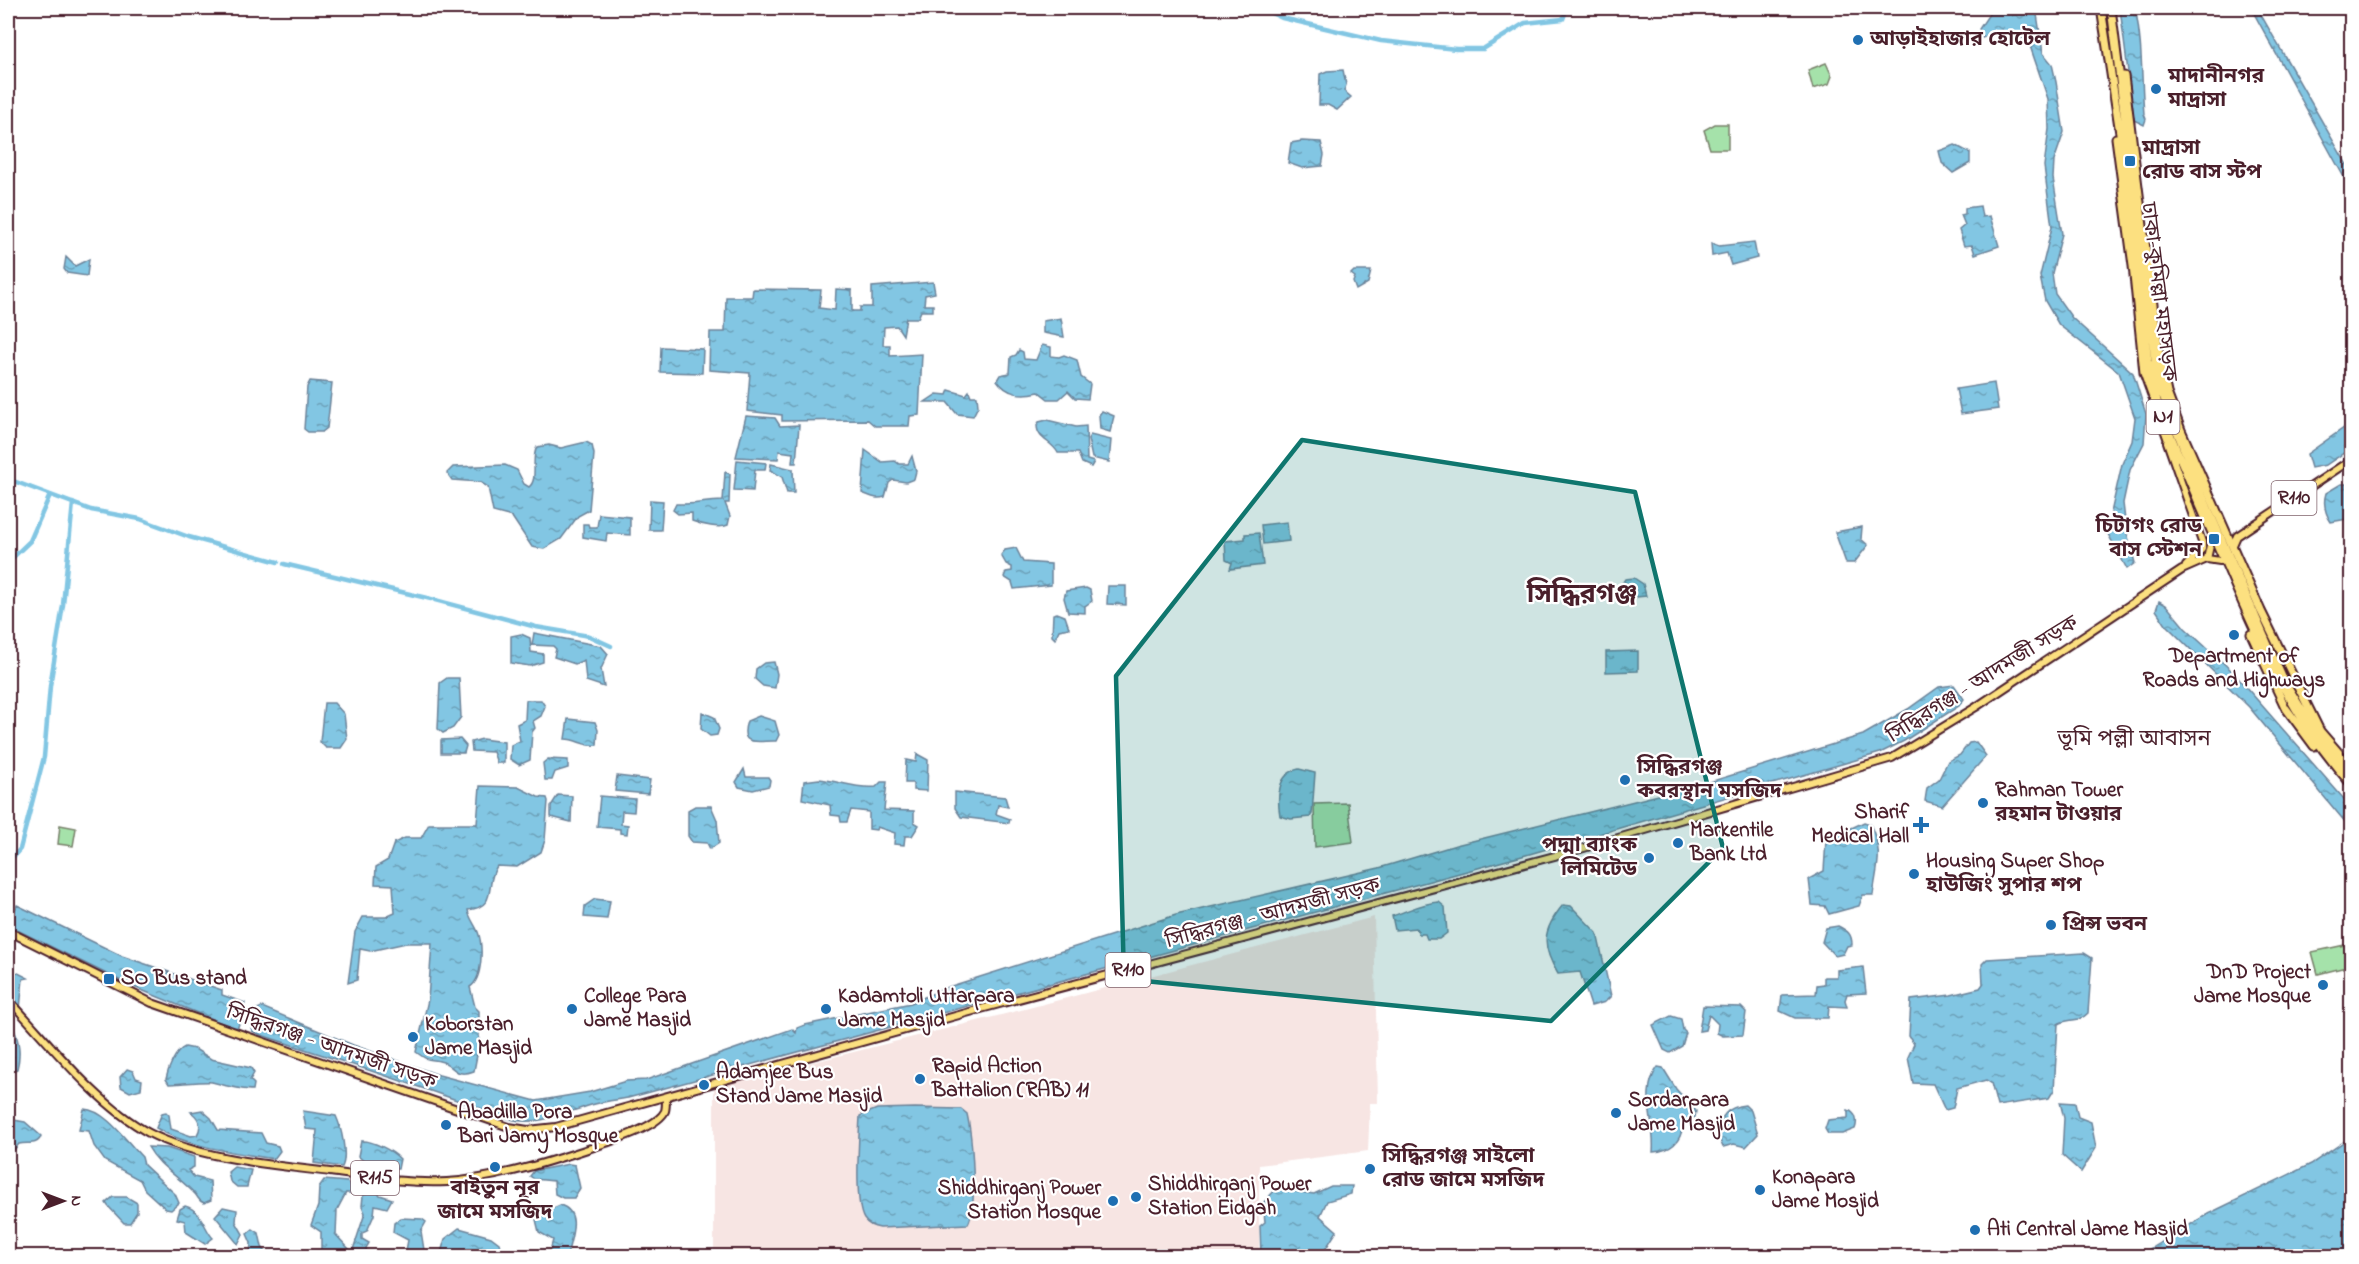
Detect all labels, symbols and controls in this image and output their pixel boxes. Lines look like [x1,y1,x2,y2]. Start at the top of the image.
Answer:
place label: আড়াইহাজার হোটেল [1869,25,2051,55]
marker: আড়াইহাজার হোটেল [1851,33,1865,47]
place label: মাদানীনগর মাদ্রাসা [2167,62,2264,116]
marker: মাদানীনগর মাদ্রাসা [2149,82,2163,96]
place label: মাদ্রাসা রোড বাস স্টপ [2141,134,2262,188]
marker: মাদ্রাসা রোড বাস স্টপ [2123,154,2137,168]
street label: ঢাকা–কুমিল্লা মহাসড়ক [2132,200,2184,384]
road number: N1 [2146,400,2180,434]
road number: R110 [2272,481,2316,515]
place label: চিটাগং রোড বাস স্টেশন [2095,512,2203,566]
marker: চিটাগং রোড বাস স্টেশন [2207,532,2221,546]
district label: সিদ্ধিরগঞ্জ [1526,576,1637,615]
street label: সিদ্ধিরগঞ্জ - আদমজী সড়ক [1880,608,2086,752]
marker: Department of Roads and Highways [2227,628,2241,642]
place label: Department of Roads and Highways [2143,642,2326,698]
district label: ভূমি পল্লী আবাসন [2056,724,2211,756]
place label: সিদ্ধিরগঞ্জ কবরস্থান মসজিদ [1636,753,1783,807]
marker: সিদ্ধিরগঞ্জ কবরস্থান মসজিদ [1618,773,1632,787]
place label: Rahman Tower রহমান টাওয়ার [1994,776,2123,830]
marker: Rahman Tower রহমান টাওয়ার [1976,796,1990,810]
place label: Sharif Medical Hall [1811,798,1910,852]
place label: Markentile Bank Ltd [1689,816,1774,870]
marker: Sharif Medical Hall [1914,818,1928,832]
place label: পদ্মা ব্যাংক লিমিটেড [1542,831,1638,885]
marker: Markentile Bank Ltd [1671,836,1685,850]
place label: Housing Super Shop হাউজিং সুপার শপ [1925,847,2104,901]
marker: পদ্মা ব্যাংক লিমিটেড [1642,851,1656,865]
marker: Housing Super Shop হাউজিং সুপার শপ [1907,867,1921,881]
street label: সিদ্ধিরগঞ্জ - আদমজী সড়ক [1161,871,1385,957]
place label: প্রিন্স ভবন [2062,910,2148,940]
marker: প্রিন্স ভবন [2044,918,2058,932]
road number: R110 [1106,953,1150,987]
place label: DnD Project Jame Mosque [2194,958,2312,1012]
place label: SO Bus stand [121,964,247,994]
marker: SO Bus stand [102,972,116,986]
marker: DnD Project Jame Mosque [2316,978,2330,992]
place label: College Para Jame Masjid [584,982,691,1036]
place label: Kadamtoli Uttarpara Jame Masjid [838,982,1015,1036]
street label: সিদ্ধিরগঞ্জ - আদমজী সড়ক [221,998,441,1099]
marker: College Para Jame Masjid [565,1002,579,1016]
marker: Kadamtoli Uttarpara Jame Masjid [819,1002,833,1016]
place label: Koborstan Jame Masjid [425,1010,532,1064]
marker: Koborstan Jame Masjid [406,1030,420,1044]
place label: Rapid Action Battalion (RAB) 11 [931,1052,1089,1106]
place label: Adamjee Bus Stand Jame Masjid [716,1058,883,1112]
marker: Rapid Action Battalion (RAB) 11 [913,1072,927,1086]
marker: Adamjee Bus Stand Jame Masjid [697,1078,711,1092]
place label: Sordarpara Jame Masjid [1628,1086,1735,1140]
place label: Abadilla Pora Bari Jamy Mosque [457,1098,619,1154]
marker: Sordarpara Jame Masjid [1609,1106,1623,1120]
marker: Abadilla Pora Bari Jamy Mosque [439,1118,453,1132]
place label: সিদ্ধিরগঞ্জ সাইলো রোড জামে মসজিদ [1381,1142,1546,1196]
marker: বাইতুন নূর জামে মসজিদ [488,1160,502,1174]
road number: R115 [351,1161,399,1195]
marker: সিদ্ধিরগঞ্জ সাইলো রোড জামে মসজিদ [1363,1162,1377,1176]
place label: Konapara Jame Mosjid [1772,1163,1879,1217]
place label: Shiddhirganj Power Station Eidgah [1148,1170,1312,1226]
north arrow [33,1171,93,1231]
place label: বাইতুন নূর জামে মসজিদ [436,1174,554,1228]
place label: Shiddhirganj Power Station Mosque [938,1174,1102,1228]
marker: Konapara Jame Mosjid [1753,1183,1767,1197]
marker: Shiddhirganj Power Station Eidgah [1129,1190,1143,1204]
marker: Shiddhirganj Power Station Mosque [1106,1194,1120,1208]
text: N [64,1196,88,1207]
place label: Ati Central Jame Masjid [1987,1215,2188,1245]
marker: Ati Central Jame Masjid [1968,1223,1982,1237]

